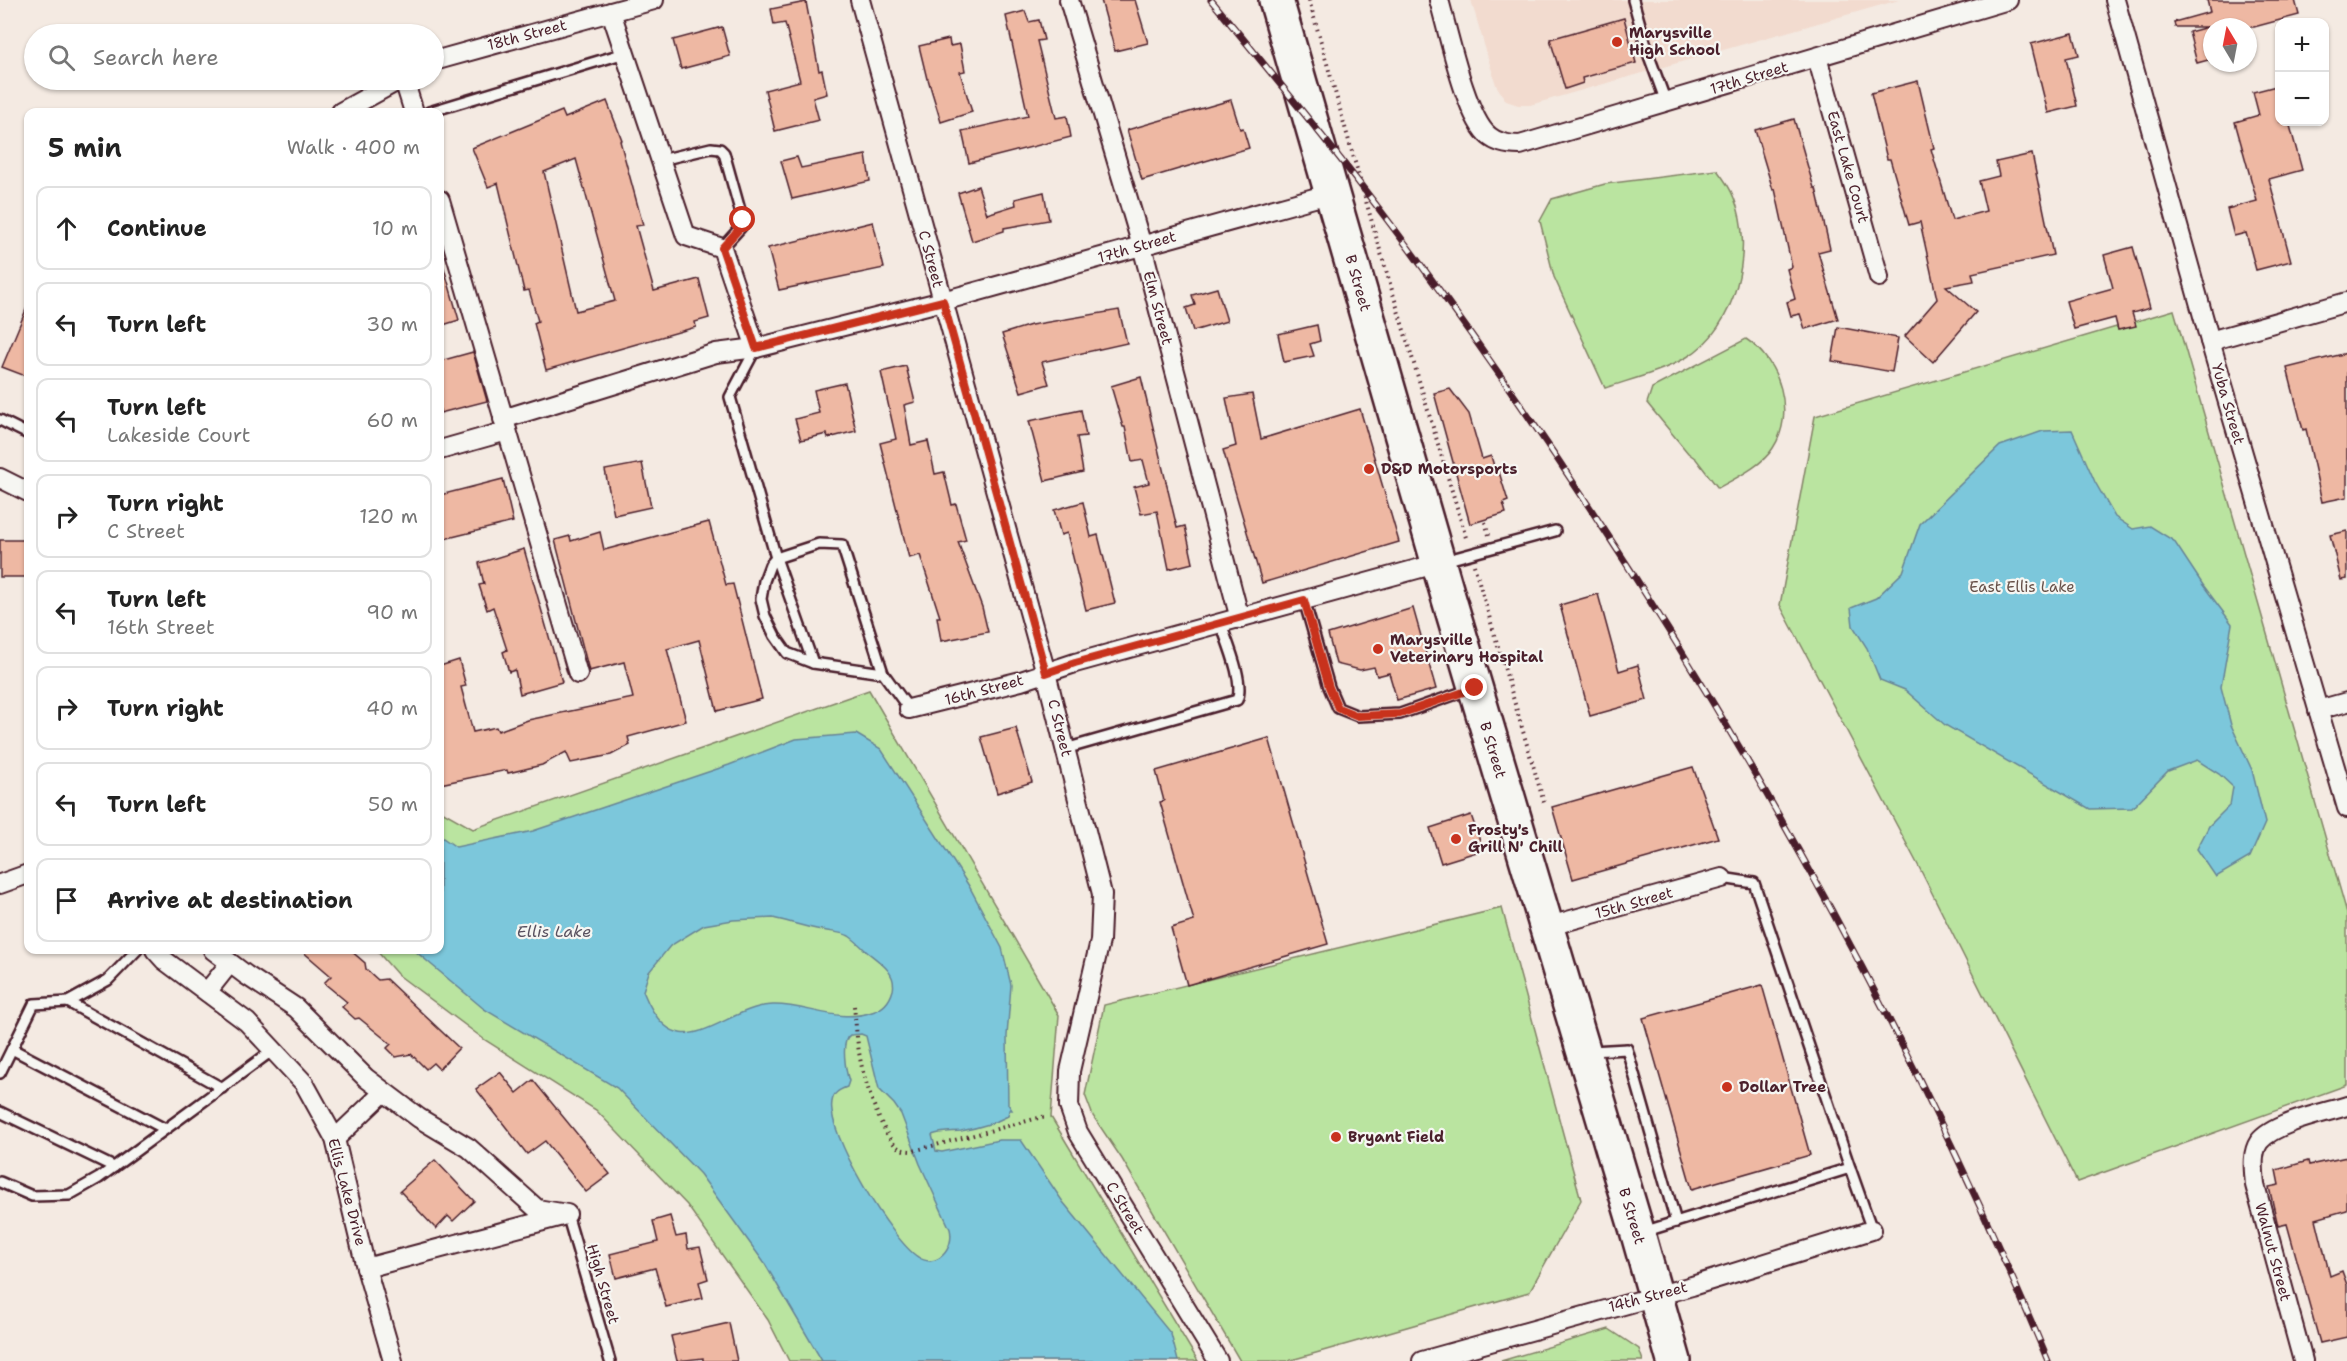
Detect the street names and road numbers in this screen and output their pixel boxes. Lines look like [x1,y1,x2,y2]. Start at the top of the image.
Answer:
street label: 18th Street [485,15,569,55]
street label: 17th Street [1708,57,1790,99]
street label: East Lake Court [1822,109,1874,225]
street label: 17th Street [1095,226,1179,268]
street label: C Street [914,228,948,290]
street label: B Street [1340,252,1376,314]
street label: Elm Street [1139,269,1177,347]
street label: Yuba Street [2207,361,2249,447]
street label: 16th Street [942,670,1026,710]
street label: C Street [1043,697,1077,759]
street label: B Street [1475,719,1511,781]
street label: 15th Street [1593,882,1675,924]
street label: Ellis Lake Drive [323,1136,371,1248]
street label: C Street [1101,1178,1149,1238]
street label: B Street [1614,1185,1650,1247]
street label: Walnut Street [2250,1201,2296,1303]
street label: High Street [582,1242,624,1326]
street label: 14th Street [1606,1277,1690,1317]

